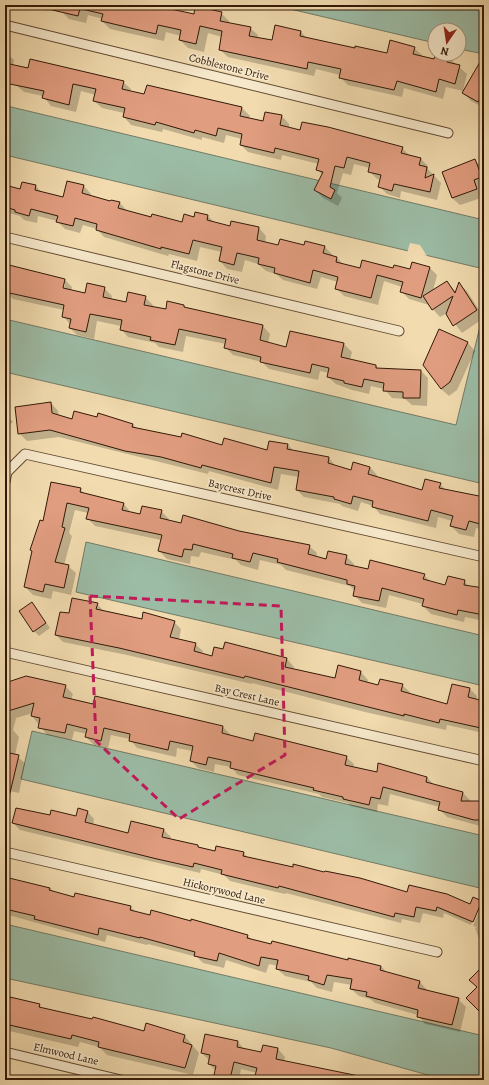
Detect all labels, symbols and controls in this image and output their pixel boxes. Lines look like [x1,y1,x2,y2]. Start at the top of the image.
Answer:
north arrow [427,22,467,62]
text: N [439,43,450,59]
street label: Cobblestone Drive [187,50,271,84]
street label: Flagstone Drive [169,256,241,288]
street label: Baycrest Drive [207,475,273,505]
street label: Bay Crest Lane [213,680,281,710]
street label: Hickorywood Lane [181,874,267,908]
street label: Elmwood Lane [32,1039,100,1069]

